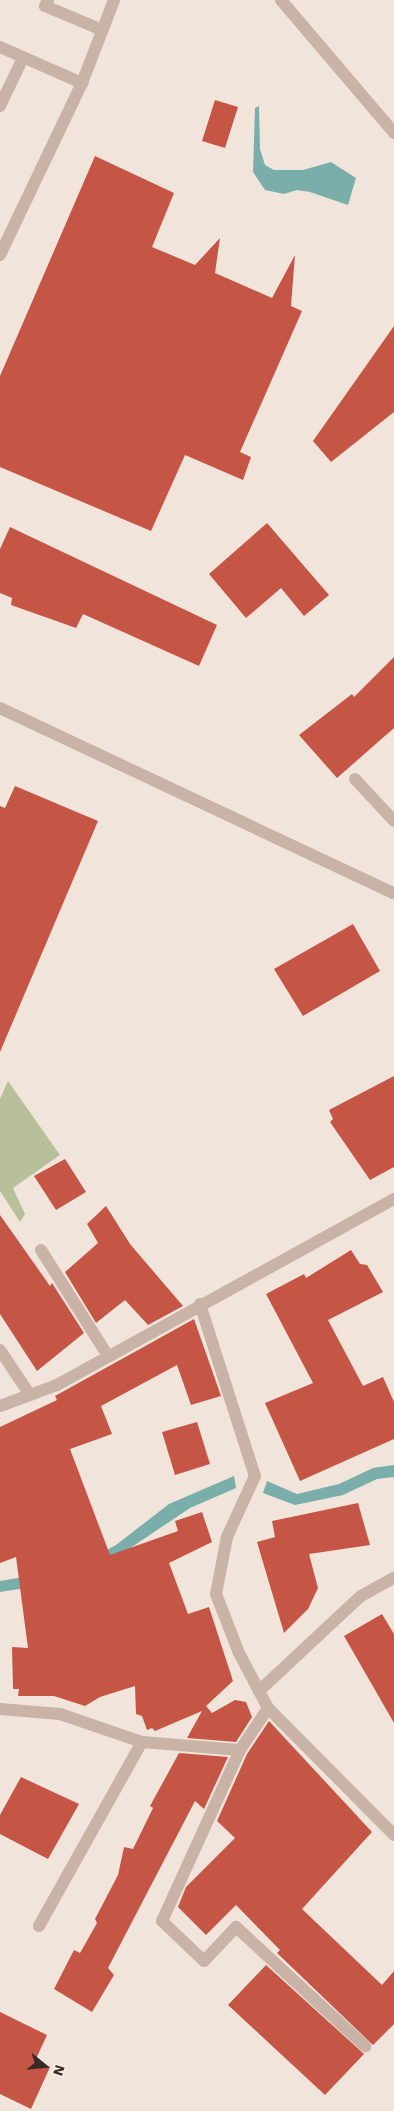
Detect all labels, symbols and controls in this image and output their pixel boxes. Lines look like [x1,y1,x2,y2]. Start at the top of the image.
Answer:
north arrow [20,2041,70,2091]
text: N [50,2063,69,2078]

